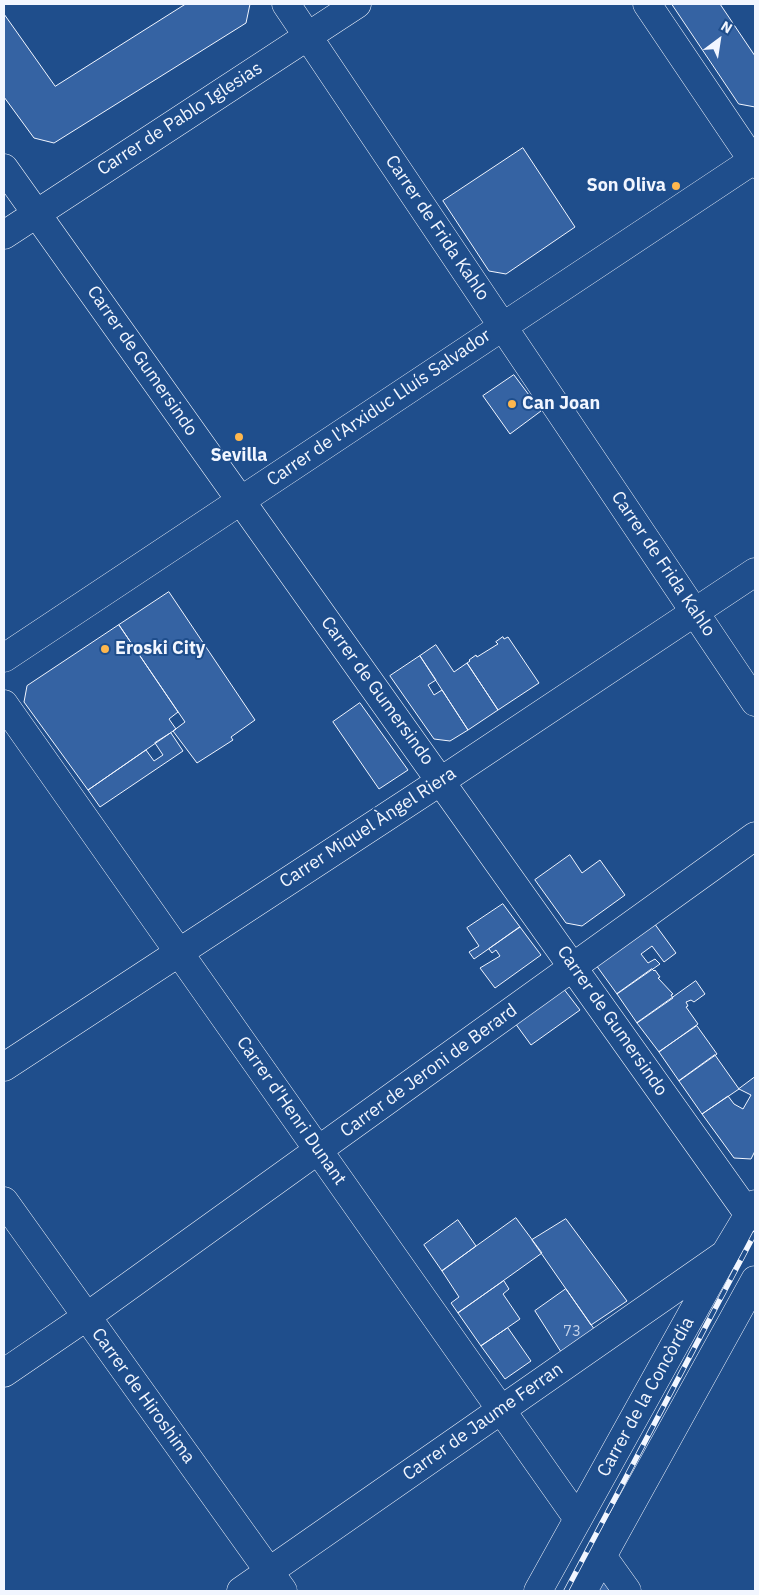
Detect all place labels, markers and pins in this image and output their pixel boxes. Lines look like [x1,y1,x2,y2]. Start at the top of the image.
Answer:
place label: Son Oliva [586,175,666,197]
marker: Son Oliva [670,180,682,192]
place label: Can Joan [522,393,600,415]
marker: Can Joan [506,398,518,410]
marker: Sevilla [233,431,245,443]
place label: Sevilla [210,445,268,467]
place label: Eroski City [115,638,205,660]
marker: Eroski City [99,643,111,655]

